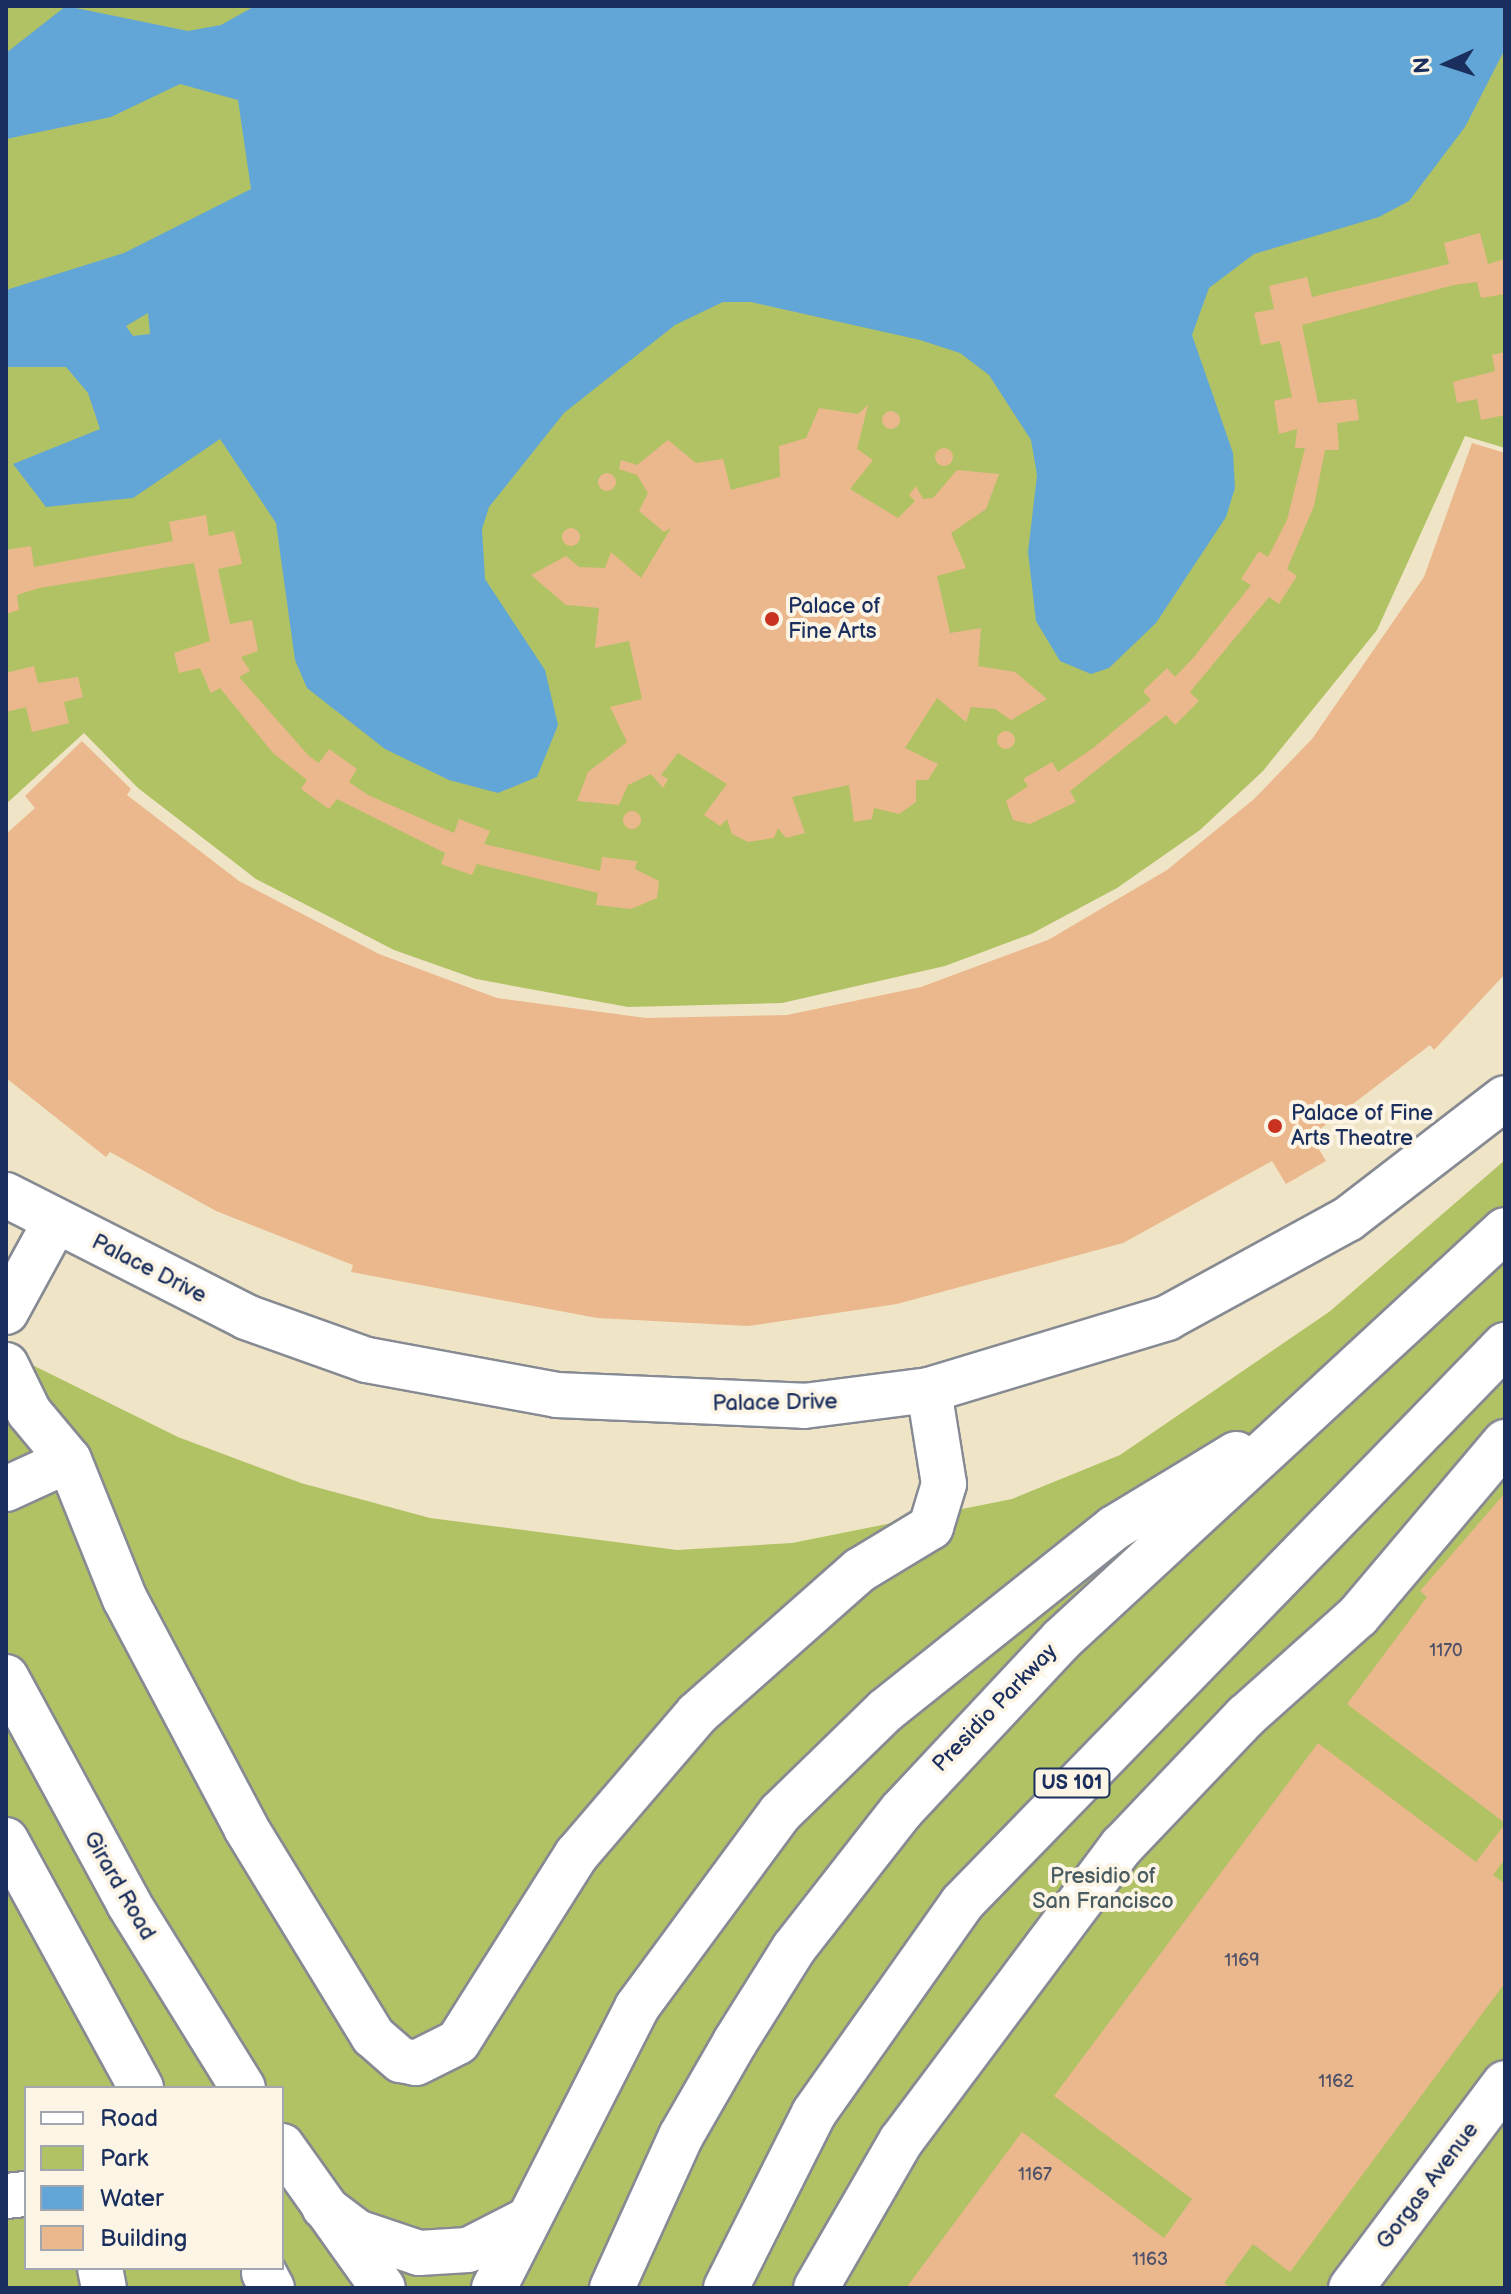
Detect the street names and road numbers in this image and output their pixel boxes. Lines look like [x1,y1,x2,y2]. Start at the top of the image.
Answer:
street label: Palace Drive [87,1229,211,1309]
street label: Palace Drive [712,1389,838,1417]
street label: Presidio Parkway [927,1638,1063,1778]
road number: US 101 [1032,1767,1112,1799]
street label: Girard Road [77,1827,161,1945]
street label: Gorgas Avenue [1372,2117,1484,2255]

